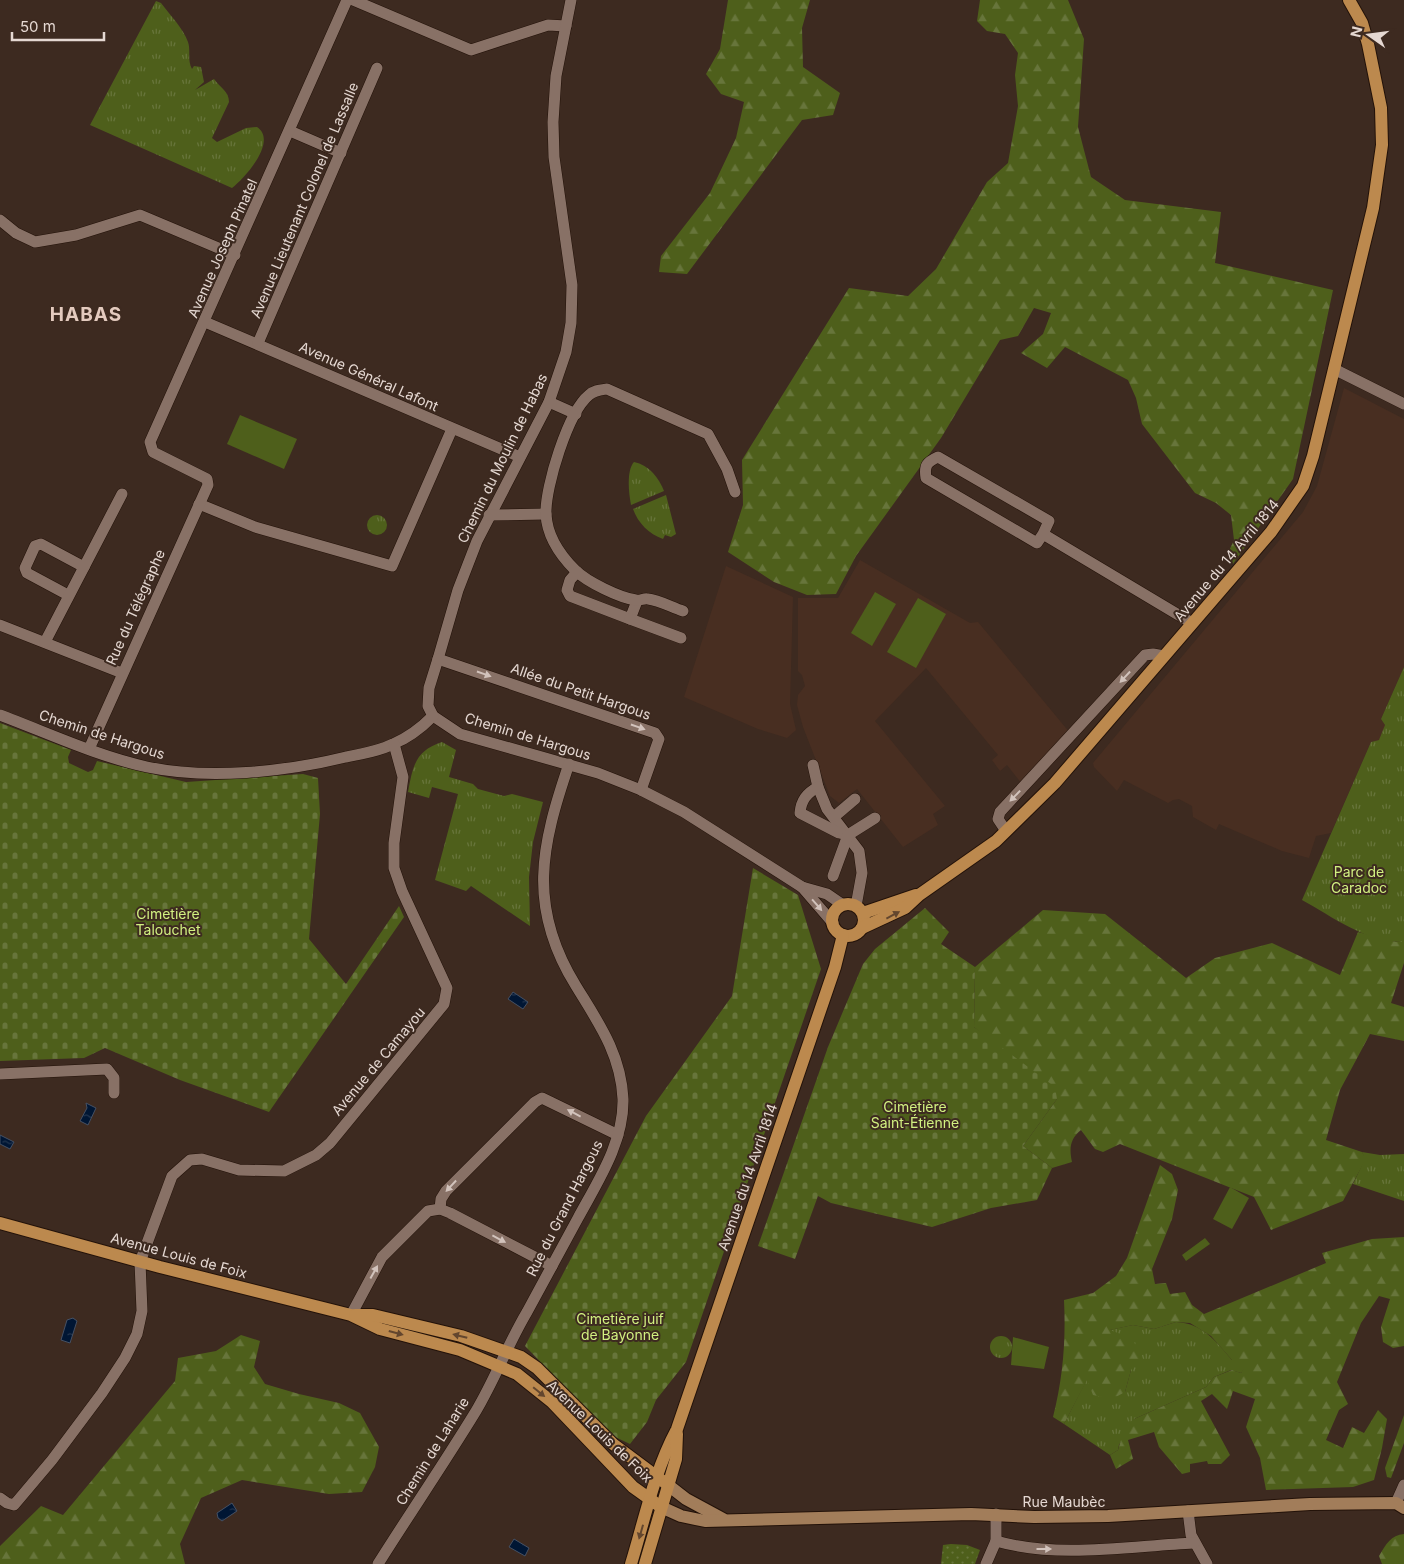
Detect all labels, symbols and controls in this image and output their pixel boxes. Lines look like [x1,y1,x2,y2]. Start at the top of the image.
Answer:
scale bar [12,10,105,42]
north arrow [1344,10,1394,60]
text: 50 m [20,17,56,36]
text: N [1346,25,1365,39]
street label: Avenue Lieutenant Colonel de Lassalle [246,80,362,320]
street label: Avenue Joseph Pinatel [184,176,260,320]
district label: HABAS [50,303,122,326]
street label: Avenue Général Lafont [297,338,442,415]
street label: Chemin du Moulin de Habas [453,370,551,546]
street label: Avenue du 14 Avril 1814 [1170,495,1282,625]
street label: Rue du Télégraphe [102,547,168,667]
street label: Allée du Petit Hargous [509,659,653,723]
one-way arrow [477,670,492,678]
one-way arrow [1119,671,1131,683]
street label: Chemin de Hargous [37,706,167,762]
street label: Chemin de Hargous [463,709,593,763]
one-way arrow [630,724,645,731]
one-way arrow [1009,790,1021,802]
park label: Parc de Caradoc [1331,863,1387,896]
one-way arrow [811,899,823,911]
park label: Cimetière Talouchet [136,905,201,938]
one-way arrow [885,911,900,919]
street label: Avenue de Camayou [328,1003,428,1119]
park label: Cimetière Saint-Étienne [871,1098,959,1131]
street label: Avenue du 14 Avril 1814 [714,1101,780,1253]
one-way arrow [567,1109,581,1117]
street label: Rue du Grand Hargous [522,1137,606,1279]
one-way arrow [445,1180,457,1192]
street label: Avenue Louis de Foix [109,1229,249,1281]
one-way arrow [492,1235,506,1244]
one-way arrow [370,1265,378,1279]
park label: Cimetière juif de Bayonne [576,1310,664,1343]
one-way arrow [388,1329,403,1337]
one-way arrow [452,1332,467,1340]
street label: Avenue Louis de Foix [544,1376,657,1486]
one-way arrow [533,1386,546,1397]
street label: Chemin de Laharie [392,1394,472,1508]
street label: Rue Maubèc [1023,1493,1105,1510]
one-way arrow [636,1524,644,1539]
one-way arrow [1036,1545,1052,1553]

